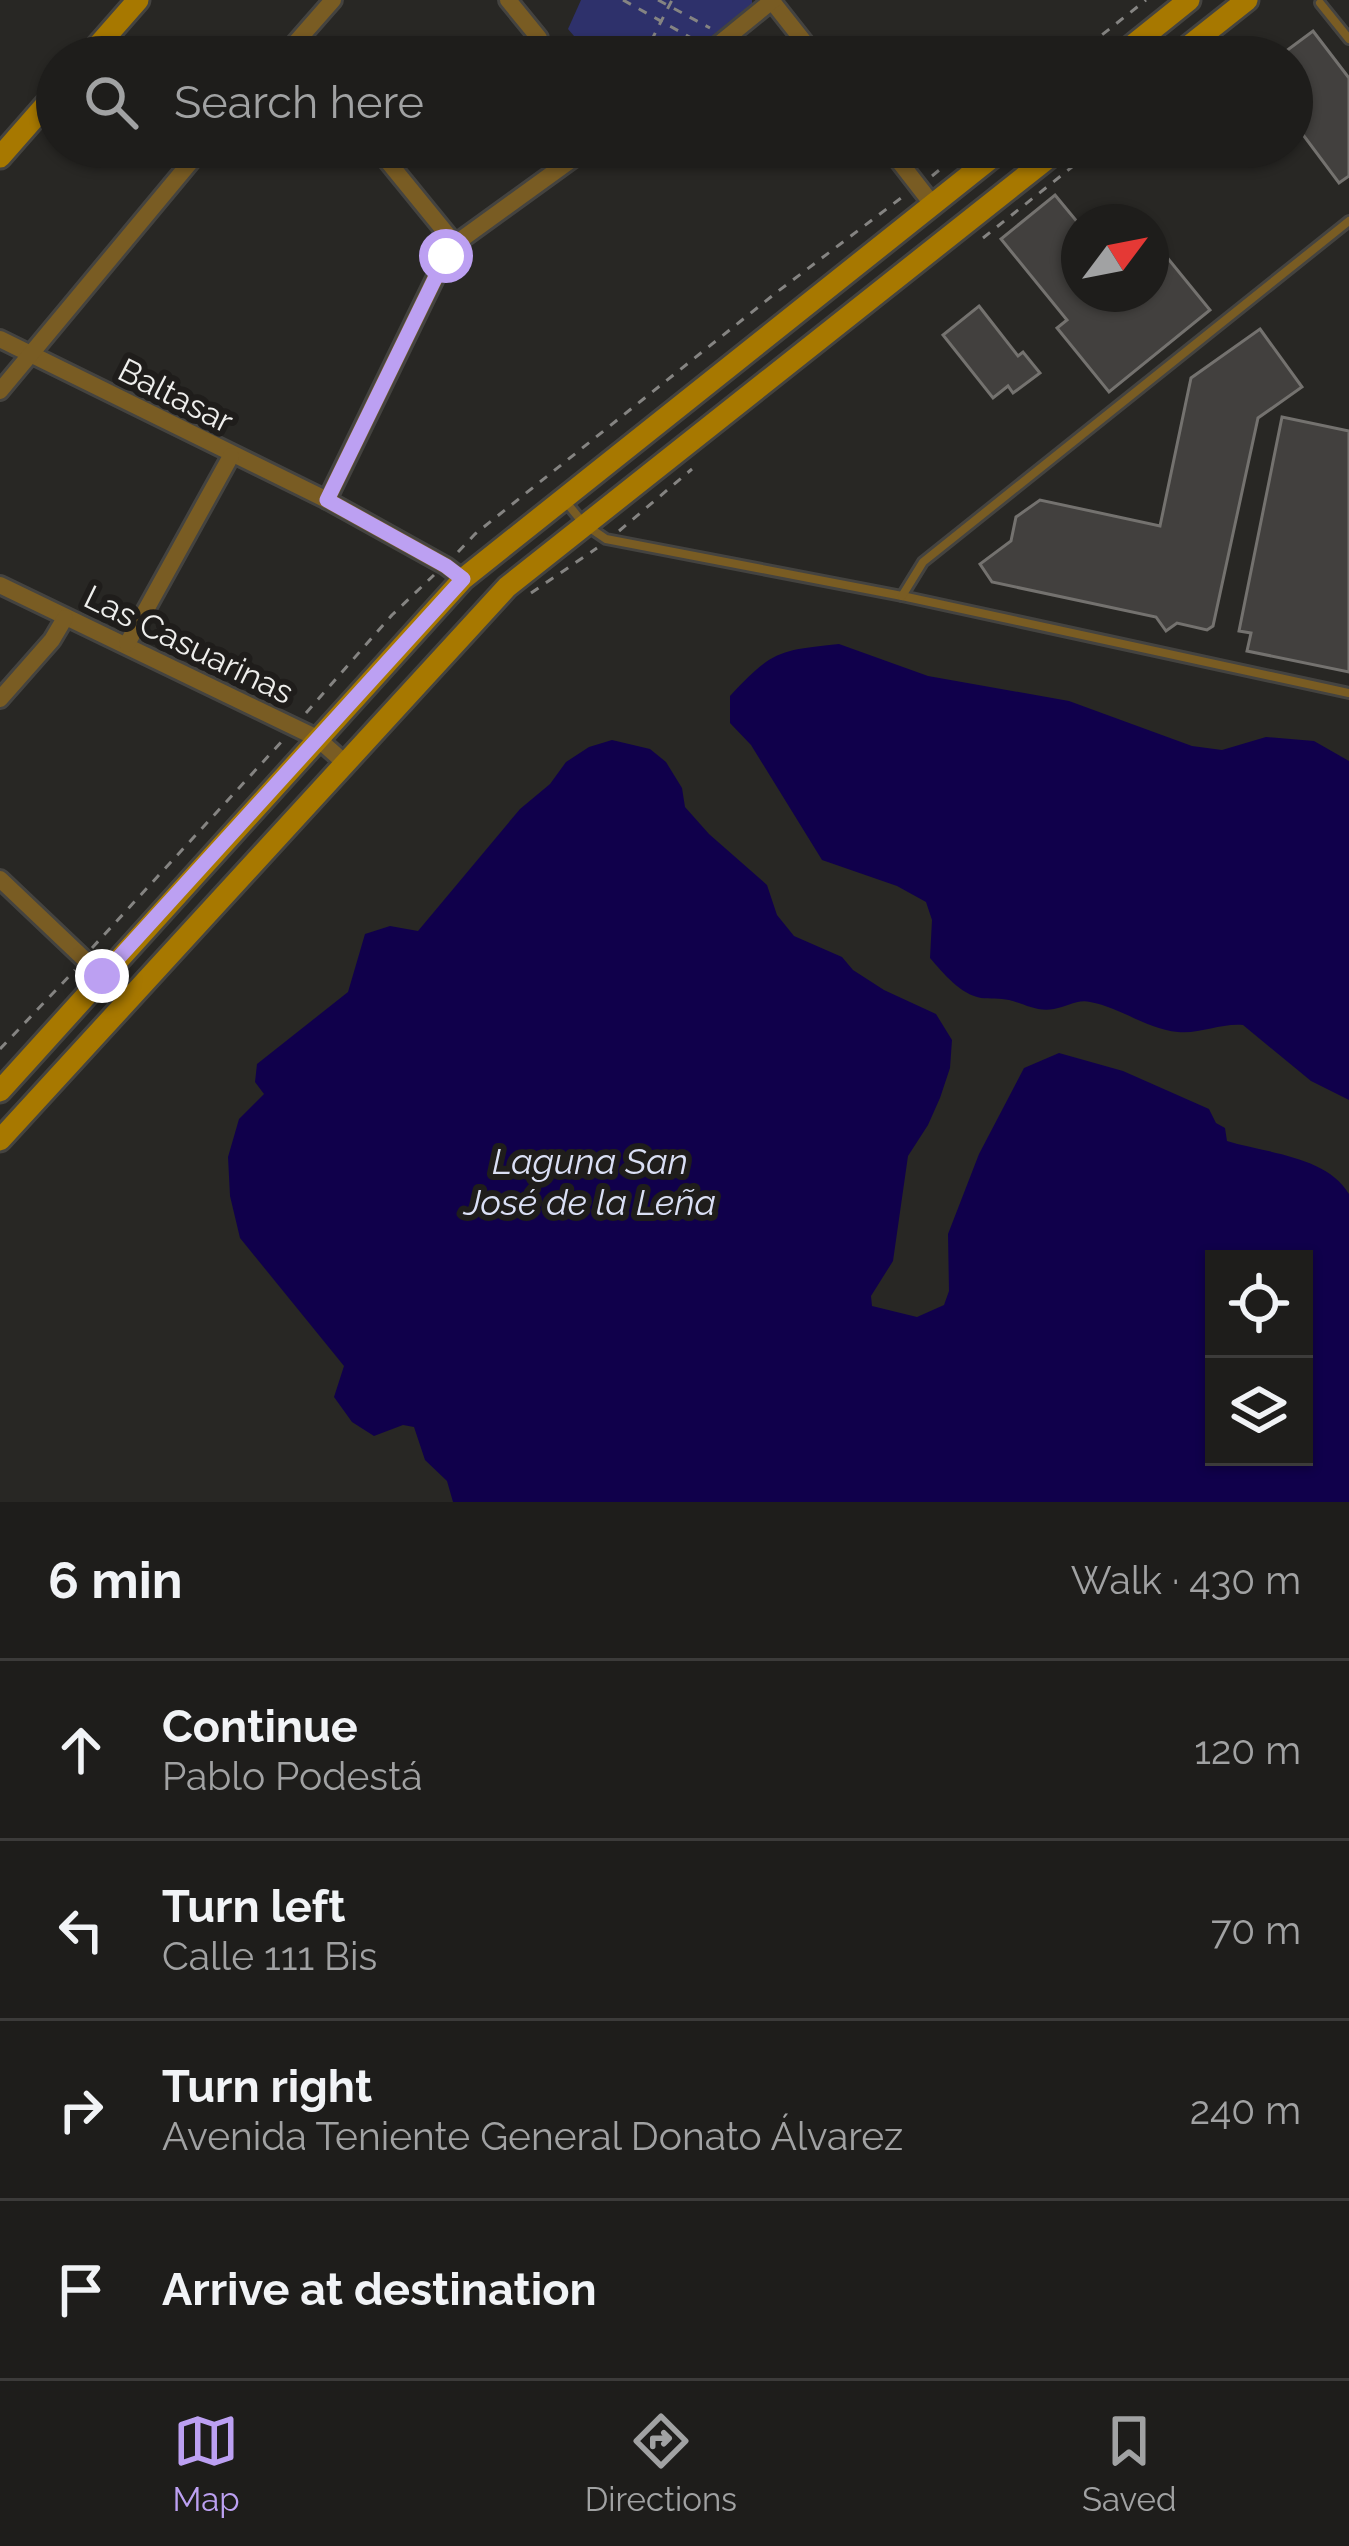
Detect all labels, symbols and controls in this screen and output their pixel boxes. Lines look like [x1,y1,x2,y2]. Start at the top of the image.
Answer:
search box [36,36,1313,168]
icon: search [78,69,144,135]
text: Search here [174,76,424,129]
north arrow [1061,204,1169,312]
route start [419,229,473,283]
street label: Baltasar [112,350,240,441]
street label: Las Casuarinas [78,577,300,712]
route end [75,949,129,1003]
water label: Laguna San José de la Leña [462,1140,716,1223]
map controls [1205,1250,1313,1466]
button: locate [1205,1250,1313,1358]
button: layers [1205,1358,1313,1466]
text: 6 min [48,1550,183,1610]
text: Walk · 430 m [1071,1557,1301,1603]
text: Continue [162,1700,358,1753]
icon: ahead [48,1717,114,1783]
text: 120 m [1194,1727,1301,1773]
text: Pablo Podestá [162,1753,423,1799]
text: Turn left [162,1880,345,1933]
icon: left [48,1897,114,1963]
text: 70 m [1211,1907,1301,1953]
text: Calle 111 Bis [162,1933,377,1979]
text: Turn right [162,2060,372,2113]
icon: right [48,2077,114,2143]
text: 240 m [1190,2087,1301,2133]
text: Avenida Teniente General Donato Álvarez [162,2113,903,2159]
icon: arrive [48,2257,114,2323]
text: Arrive at destination [162,2263,597,2316]
tab: Map [173,2408,240,2519]
tab: Directions [585,2408,737,2519]
tab: Saved [1082,2408,1176,2519]

